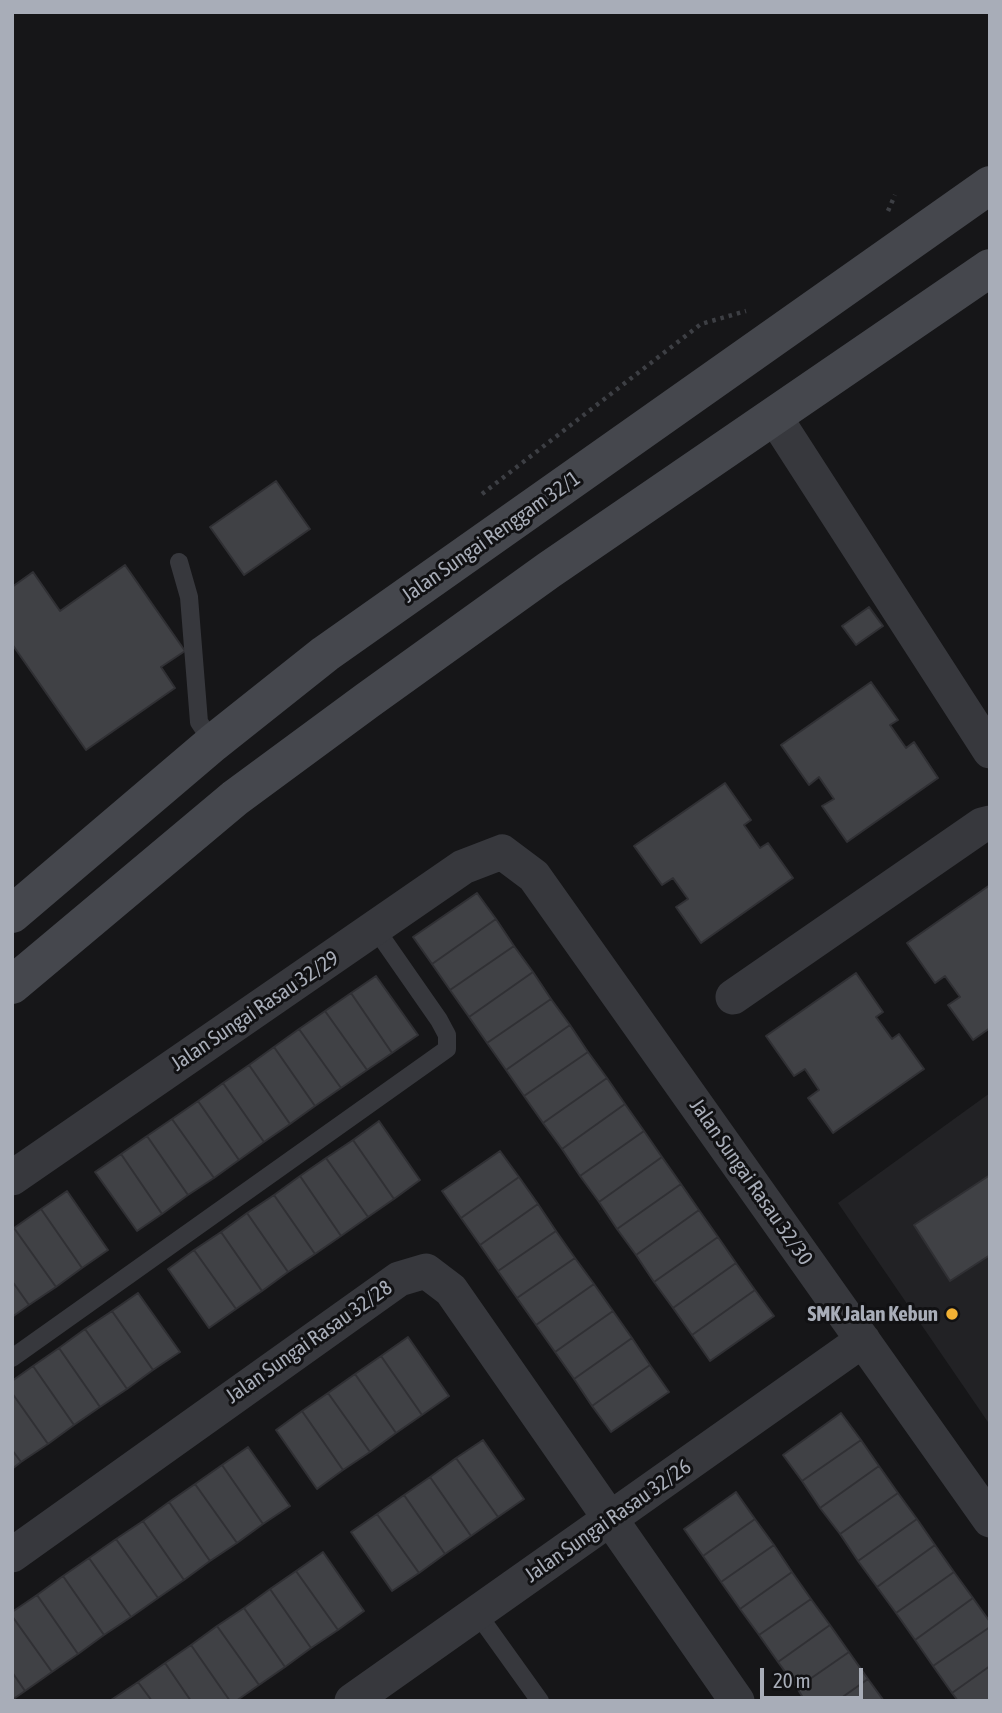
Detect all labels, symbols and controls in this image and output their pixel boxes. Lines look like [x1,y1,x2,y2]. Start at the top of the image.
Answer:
street label: Jalan Sungai Renggam 32/1 [397,466,585,608]
street label: Jalan Sungai Rasau 32/29 [166,945,344,1077]
street label: Jalan Sungai Rasau 32/30 [684,1094,818,1270]
street label: Jalan Sungai Rasau 32/28 [221,1275,397,1409]
place label: SMK Jalan Kebun [807,1301,938,1327]
marker: SMK Jalan Kebun [944,1306,960,1322]
street label: Jalan Sungai Rasau 32/26 [520,1454,696,1588]
scale bar [764,1654,867,1698]
text: 20 m [773,1668,811,1692]

